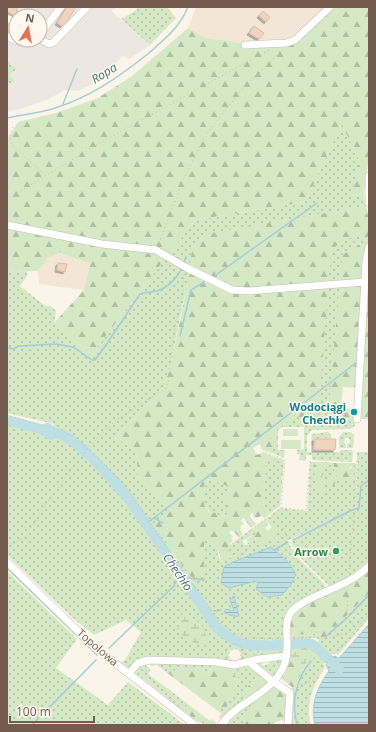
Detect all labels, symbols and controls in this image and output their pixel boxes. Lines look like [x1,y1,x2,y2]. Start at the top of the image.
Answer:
north arrow [8,8,48,48]
text: N [24,9,36,26]
water label: Ropa [88,58,120,87]
place label: Wodociągi Chechło [290,399,346,427]
marker: Wodociągi Chechło [349,407,359,417]
place label: Arrow [294,544,329,559]
marker: Arrow [331,546,341,556]
water label: Chechło [159,550,197,594]
street label: Topolowa [74,625,122,669]
scale bar [10,698,94,724]
text: 100 m [16,703,51,720]

